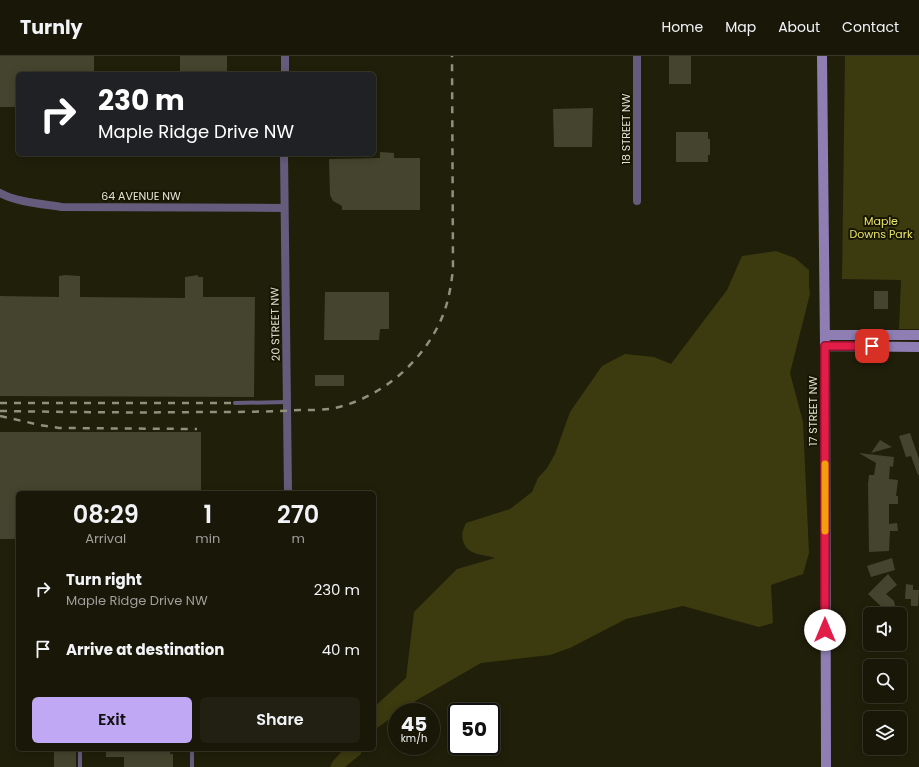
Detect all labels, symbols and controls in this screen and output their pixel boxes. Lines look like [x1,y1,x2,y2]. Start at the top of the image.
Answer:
text: Turnly [20,14,83,41]
text: Home [661,17,703,37]
text: Map [725,17,756,37]
text: About [778,17,820,37]
text: Contact [842,17,899,37]
text: 230 m [98,81,185,120]
icon: right [32,88,84,140]
street label: 18 STREET NW [618,93,634,165]
text: Maple Ridge Drive NW [98,119,294,144]
street label: 64 AVENUE NW [101,188,181,204]
park label: Maple Downs Park [849,213,913,242]
street label: 20 STREET NW [266,287,284,361]
pin [855,329,889,363]
icon: arrive [861,335,883,357]
street label: 17 STREET NW [805,376,821,446]
text: 08:29 [73,498,139,531]
text: 1 [203,498,212,531]
text: 270 [277,498,319,531]
text: Arrival [85,529,126,548]
text: min [195,529,220,548]
text: m [291,529,305,548]
text: Turn right [66,569,142,590]
icon: right [32,578,54,600]
text: 230 m [314,579,360,600]
text: Maple Ridge Drive NW [66,591,208,610]
map controls [863,607,907,755]
button: sound [863,607,907,651]
position arrow [804,609,846,651]
icon: arrive [32,638,54,660]
text: Arrive at destination [66,639,224,660]
text: 40 m [322,639,360,660]
button: search [863,659,907,703]
button: Exit [32,697,192,743]
button: Share [200,697,360,743]
speed limit sign: 50 [448,703,500,755]
text: 45 [401,710,427,738]
button: layers [863,711,907,755]
text: km/h [401,731,427,746]

